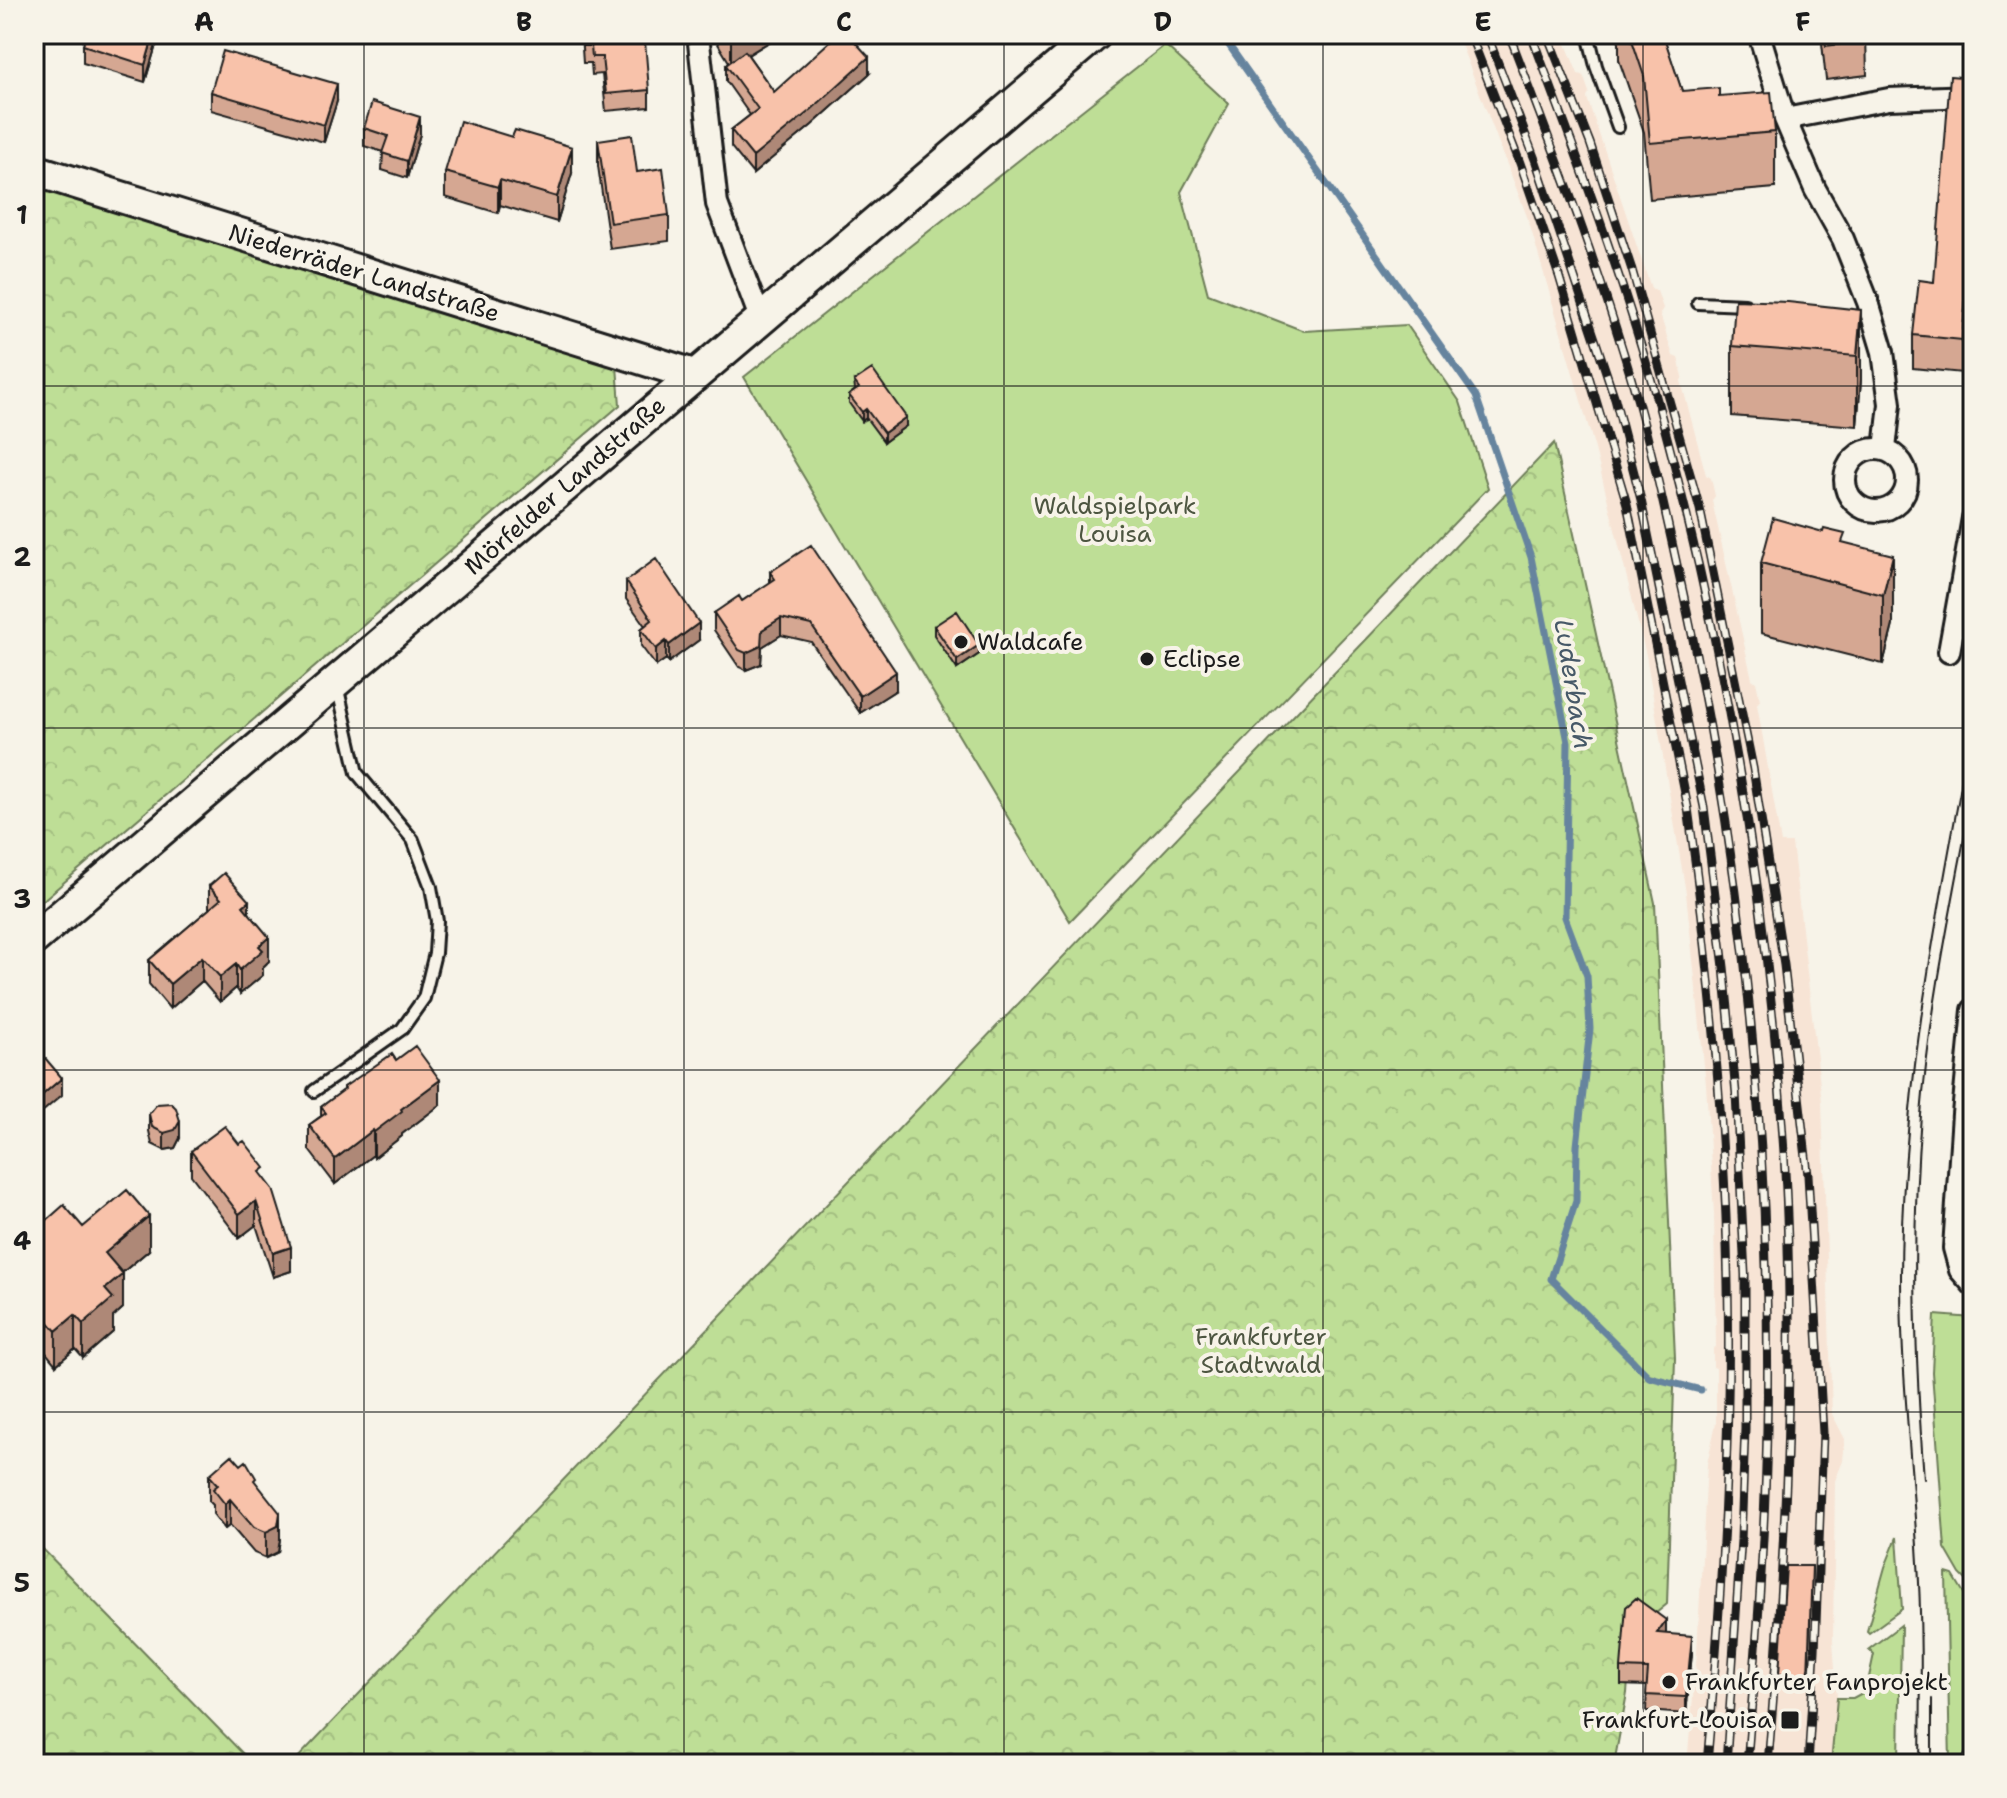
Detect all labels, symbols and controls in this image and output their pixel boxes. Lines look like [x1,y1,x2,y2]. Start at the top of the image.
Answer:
text: A [194,4,214,39]
text: B [516,4,532,39]
text: C [836,4,852,39]
text: D [1154,4,1172,39]
text: E [1474,4,1492,39]
text: F [1795,4,1811,39]
text: 1 [16,197,28,232]
street label: Niederräder Landstraße [224,216,504,330]
street label: Mörfelder Landstraße [458,390,672,582]
park label: Waldspielpark Louisa [1033,490,1197,550]
text: 2 [13,539,31,574]
water label: Luderbach [1546,616,1602,752]
place label: Waldcafe [977,626,1084,658]
marker: Waldcafe [952,633,970,651]
place label: Eclipse [1163,643,1241,675]
marker: Eclipse [1138,650,1156,668]
text: 3 [13,881,31,916]
text: 4 [13,1223,31,1258]
park label: Frankfurter Stadtwald [1195,1321,1327,1381]
text: 5 [14,1565,30,1600]
place label: Frankfurter Fanprojekt [1685,1666,1948,1698]
marker: Frankfurter Fanprojekt [1660,1673,1678,1691]
place label: Frankfurt-Louisa [1582,1704,1772,1736]
marker: Frankfurt-Louisa [1779,1709,1801,1731]

